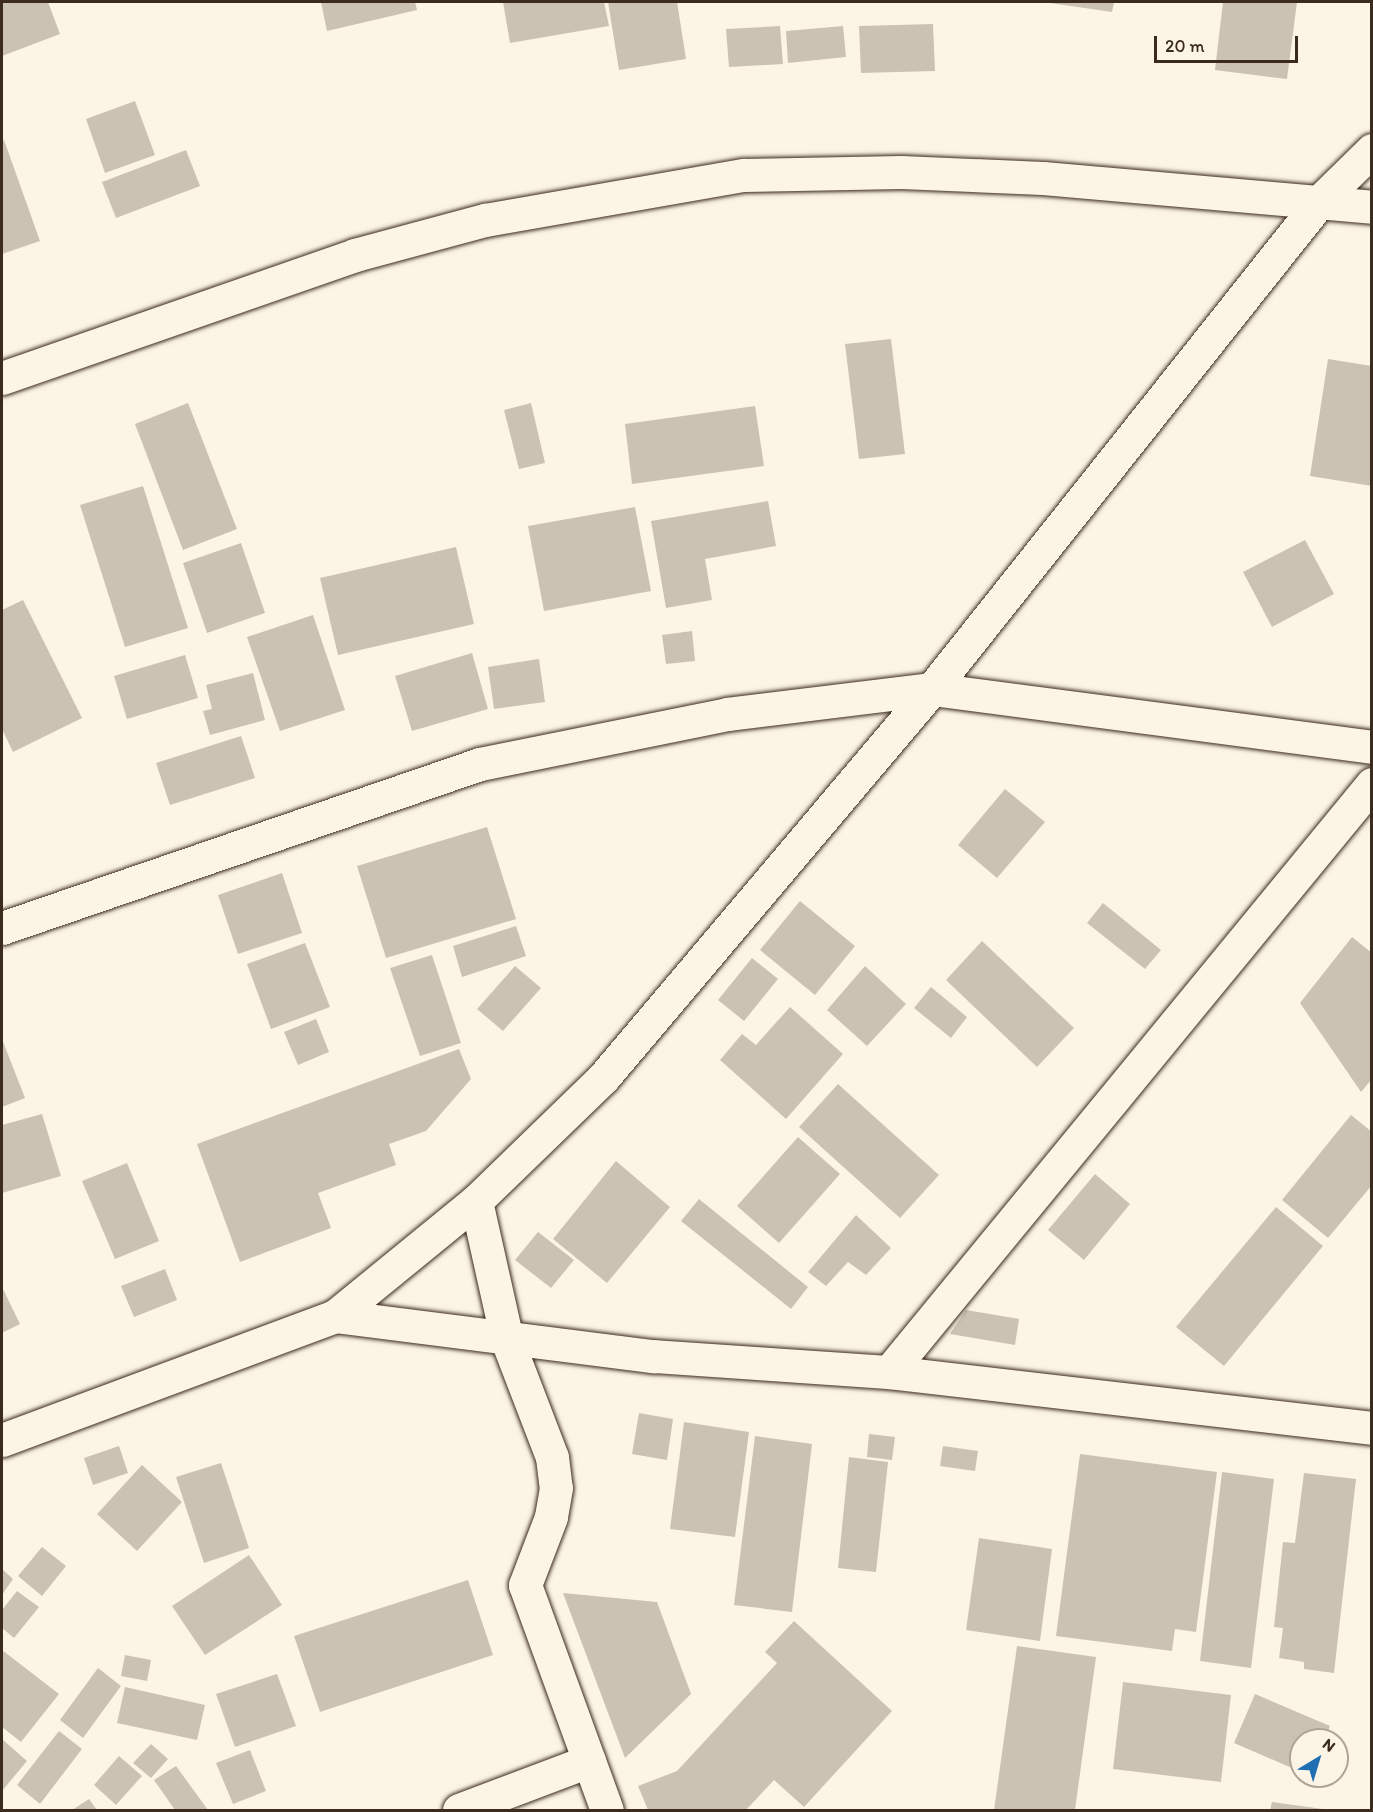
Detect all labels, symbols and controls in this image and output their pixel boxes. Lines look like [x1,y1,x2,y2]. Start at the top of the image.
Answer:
scale bar [1157,24,1301,62]
text: 20 m [1165,35,1205,57]
north arrow [1289,1728,1349,1788]
text: N [1319,1734,1339,1756]

